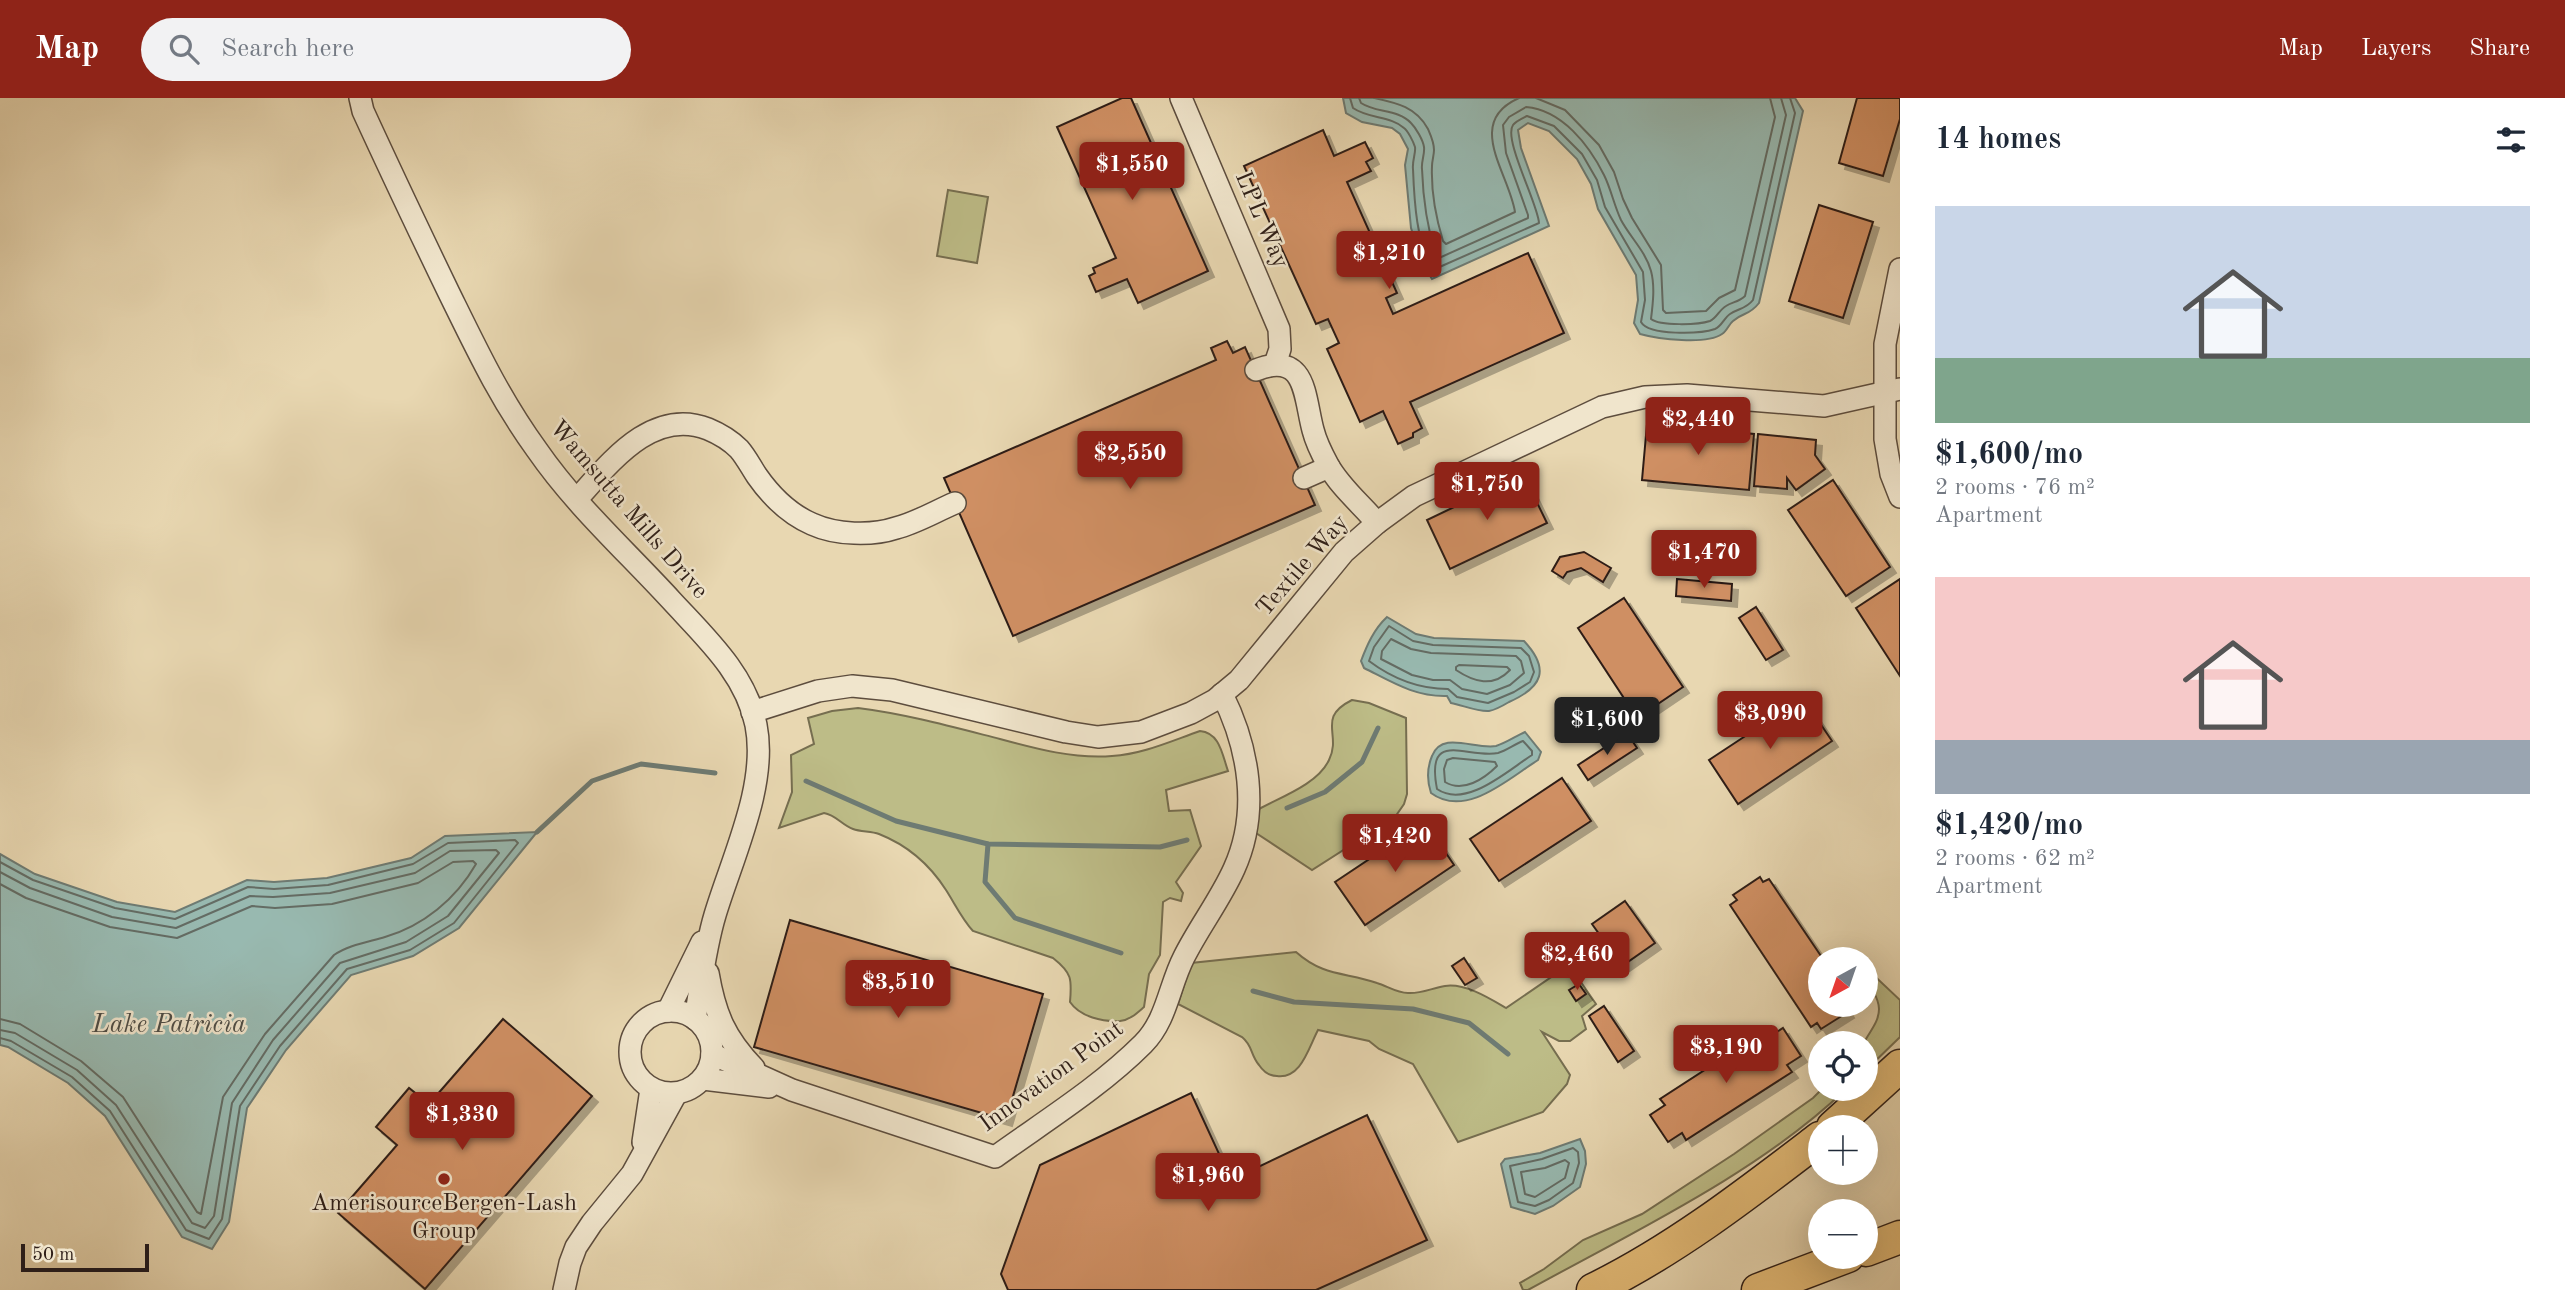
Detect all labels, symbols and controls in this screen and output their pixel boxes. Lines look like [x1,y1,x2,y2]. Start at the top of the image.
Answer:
search box [141,18,631,81]
icon: search [165,30,203,68]
text: Map [35,33,99,66]
text: Search here [221,36,354,62]
text: Map [2279,37,2323,61]
text: Layers [2361,37,2431,61]
text: Share [2469,37,2530,61]
icon: filters [2492,121,2530,159]
text: 14 homes [1935,125,2061,155]
pin: $1,550 [1075,142,1189,202]
text: $1,550 [1095,153,1169,176]
street label: LPL Way [1230,168,1292,272]
pin: $1,210 [1332,232,1446,291]
text: $1,210 [1352,242,1426,265]
icon: home [2170,251,2296,377]
pin: $2,440 [1641,398,1755,457]
text: $2,440 [1661,408,1735,431]
street label: Wamsutta Mills Drive [544,416,712,604]
pin: $2,550 [1073,432,1187,491]
text: $1,600/mo [1935,440,2083,470]
text: $2,550 [1093,442,1167,465]
pin: $1,750 [1430,462,1544,522]
text: $1,750 [1450,473,1524,496]
text: 2 rooms · 76 m² [1935,476,2095,499]
text: Apartment [1935,504,2043,527]
street label: Textile Way [1253,510,1354,621]
pin: $1,470 [1647,531,1761,590]
text: $1,470 [1667,541,1741,564]
icon: home [2170,622,2296,748]
pin: $3,090 [1713,692,1827,751]
pin: $1,600 [1550,698,1664,757]
text: $3,090 [1733,702,1807,725]
text: $1,600 [1570,708,1644,731]
text: $1,420/mo [1935,811,2083,841]
pin: $1,420 [1338,814,1452,874]
text: $1,420 [1358,825,1432,848]
text: 2 rooms · 62 m² [1935,847,2095,870]
text: Apartment [1935,875,2043,898]
pin: $2,460 [1520,932,1634,992]
text: $2,460 [1540,943,1614,966]
north arrow [1808,947,1878,1017]
map controls [1808,947,1878,1269]
pin: $3,510 [841,960,955,1020]
text: $3,510 [861,971,935,994]
water label: Lake Patricia [91,1012,246,1038]
street label: Innovation Point [976,1017,1128,1137]
pin: $3,190 [1669,1026,1783,1085]
button: locate [1808,1031,1878,1101]
text: $3,190 [1689,1036,1763,1059]
pin: $1,330 [405,1093,519,1152]
text: $1,330 [425,1103,499,1126]
button: + [1808,1115,1878,1185]
pin: $1,960 [1151,1154,1265,1213]
text: $1,960 [1171,1164,1245,1187]
marker: AmerisourceBergen-Lash Group [436,1171,452,1187]
place label: AmerisourceBergen-Lash Group [311,1192,577,1244]
button: − [1808,1199,1878,1269]
scale bar [21,1241,149,1273]
text: 50 m [32,1246,74,1265]

